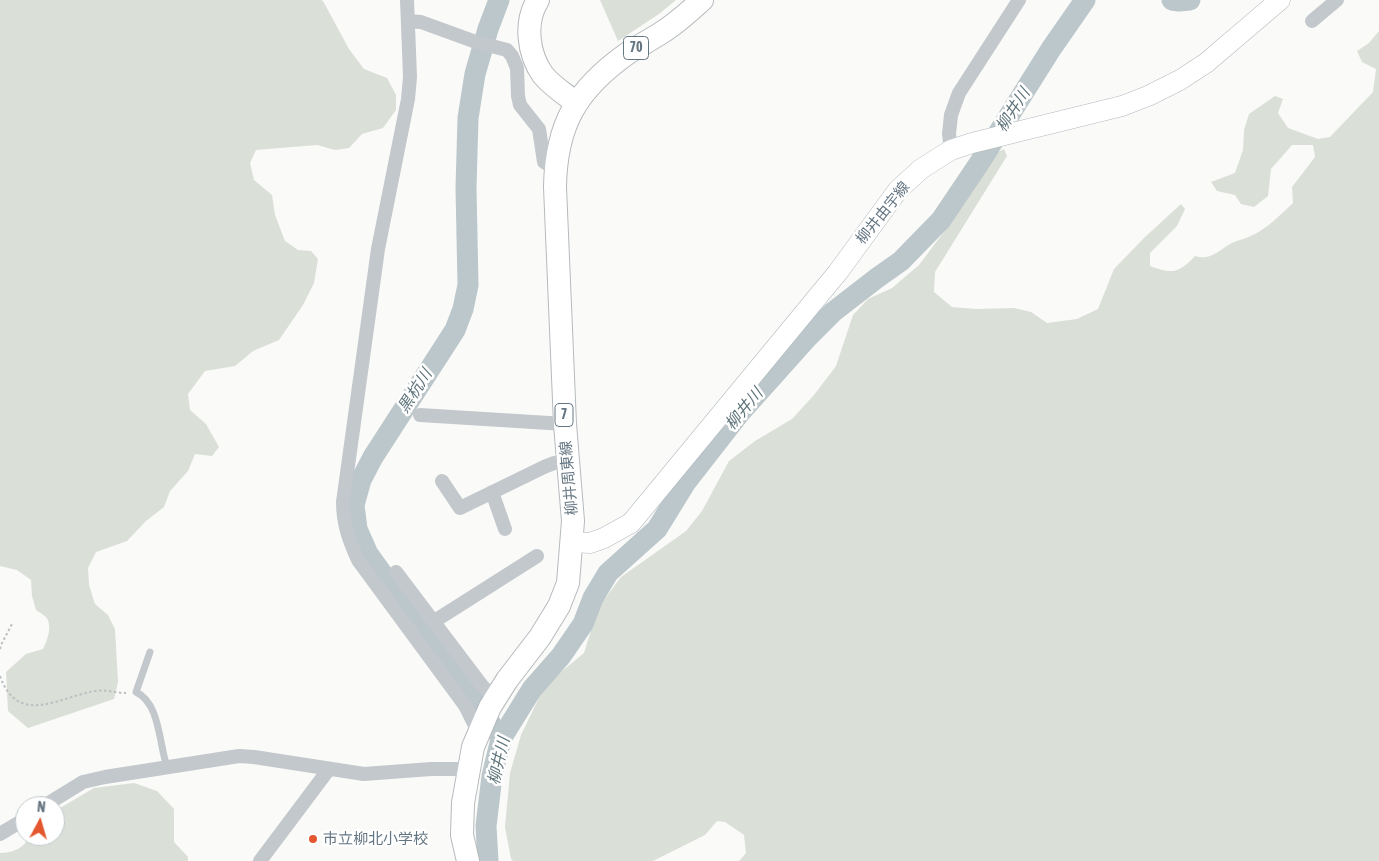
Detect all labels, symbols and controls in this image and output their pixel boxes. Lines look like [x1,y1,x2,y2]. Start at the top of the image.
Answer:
road number: 70 [624,36,648,59]
water label: 柳井川 [992,85,1034,135]
street label: 柳井由宇線 [852,178,914,248]
water label: 黒杭川 [394,366,436,416]
water label: 柳井川 [721,384,767,434]
road number: 7 [555,404,573,426]
street label: 柳井周東線 [557,440,581,516]
water label: 柳井川 [484,735,514,787]
north arrow [15,796,65,846]
text: N [37,799,46,815]
place label: 市立柳北小学校 [323,830,428,848]
marker: 市立柳北小学校 [307,833,319,845]

